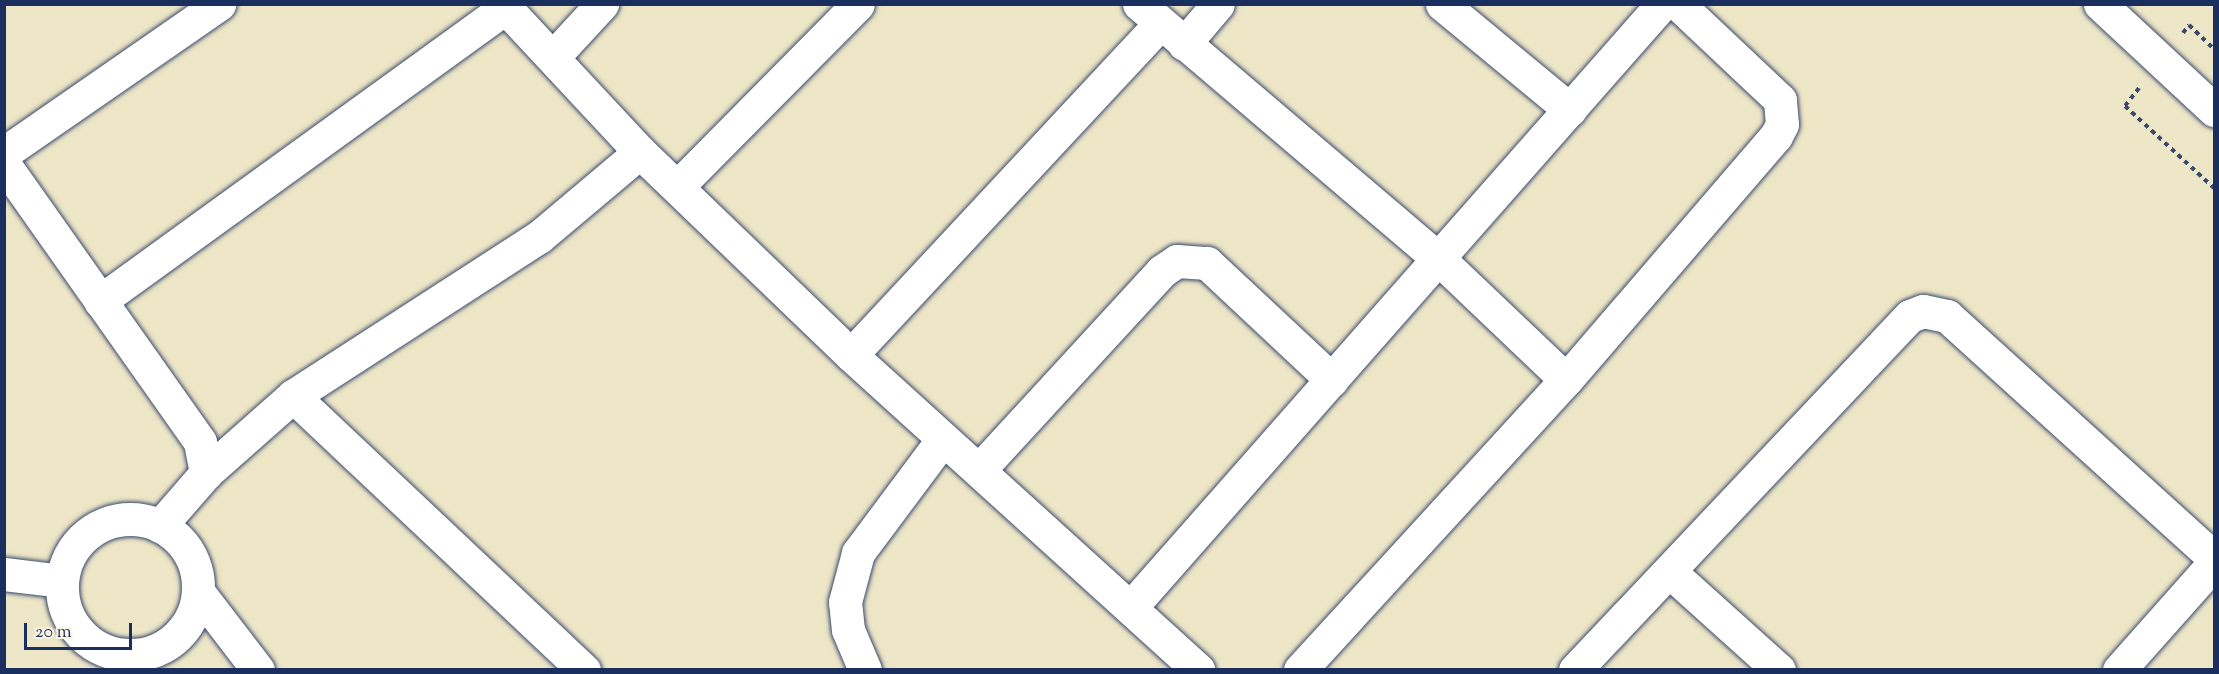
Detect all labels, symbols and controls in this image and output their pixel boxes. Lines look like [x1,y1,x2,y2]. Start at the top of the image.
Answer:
scale bar [27,611,135,649]
text: 20 m [35,620,72,646]

